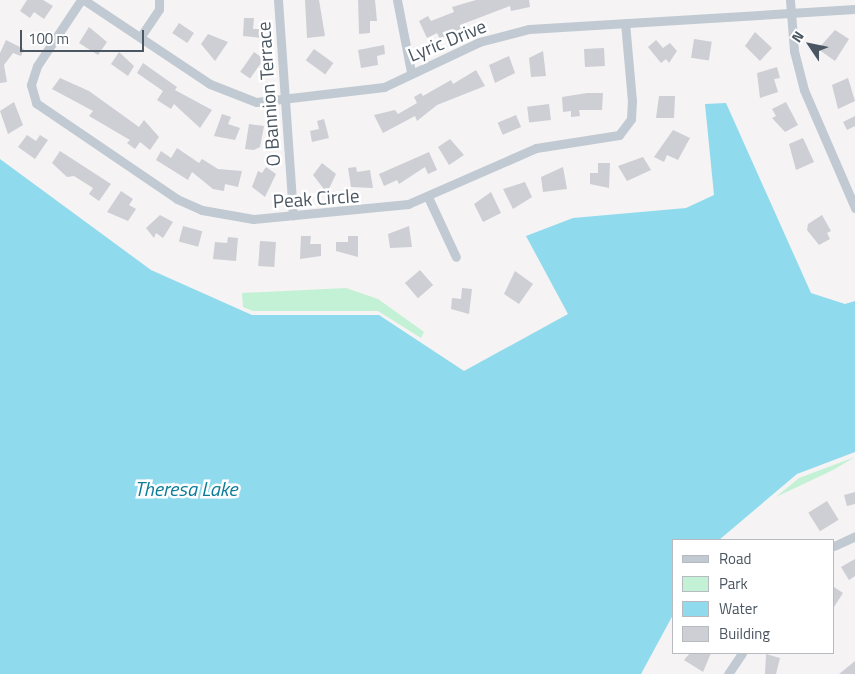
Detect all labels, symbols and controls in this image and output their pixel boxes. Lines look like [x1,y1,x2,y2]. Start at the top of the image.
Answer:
street label: Lyric Drive [405,14,489,66]
scale bar [22,20,146,52]
north arrow [785,20,835,70]
street label: O Bannion Terrace [252,21,284,167]
text: N [786,26,809,46]
text: 100 m [28,27,69,50]
street label: Peak Circle [272,184,360,212]
water label: Theresa Lake [134,476,238,500]
legend [672,539,835,654]
text: Road [719,547,751,570]
text: Park [719,572,748,595]
text: Water [719,597,758,620]
text: Building [719,622,770,645]

